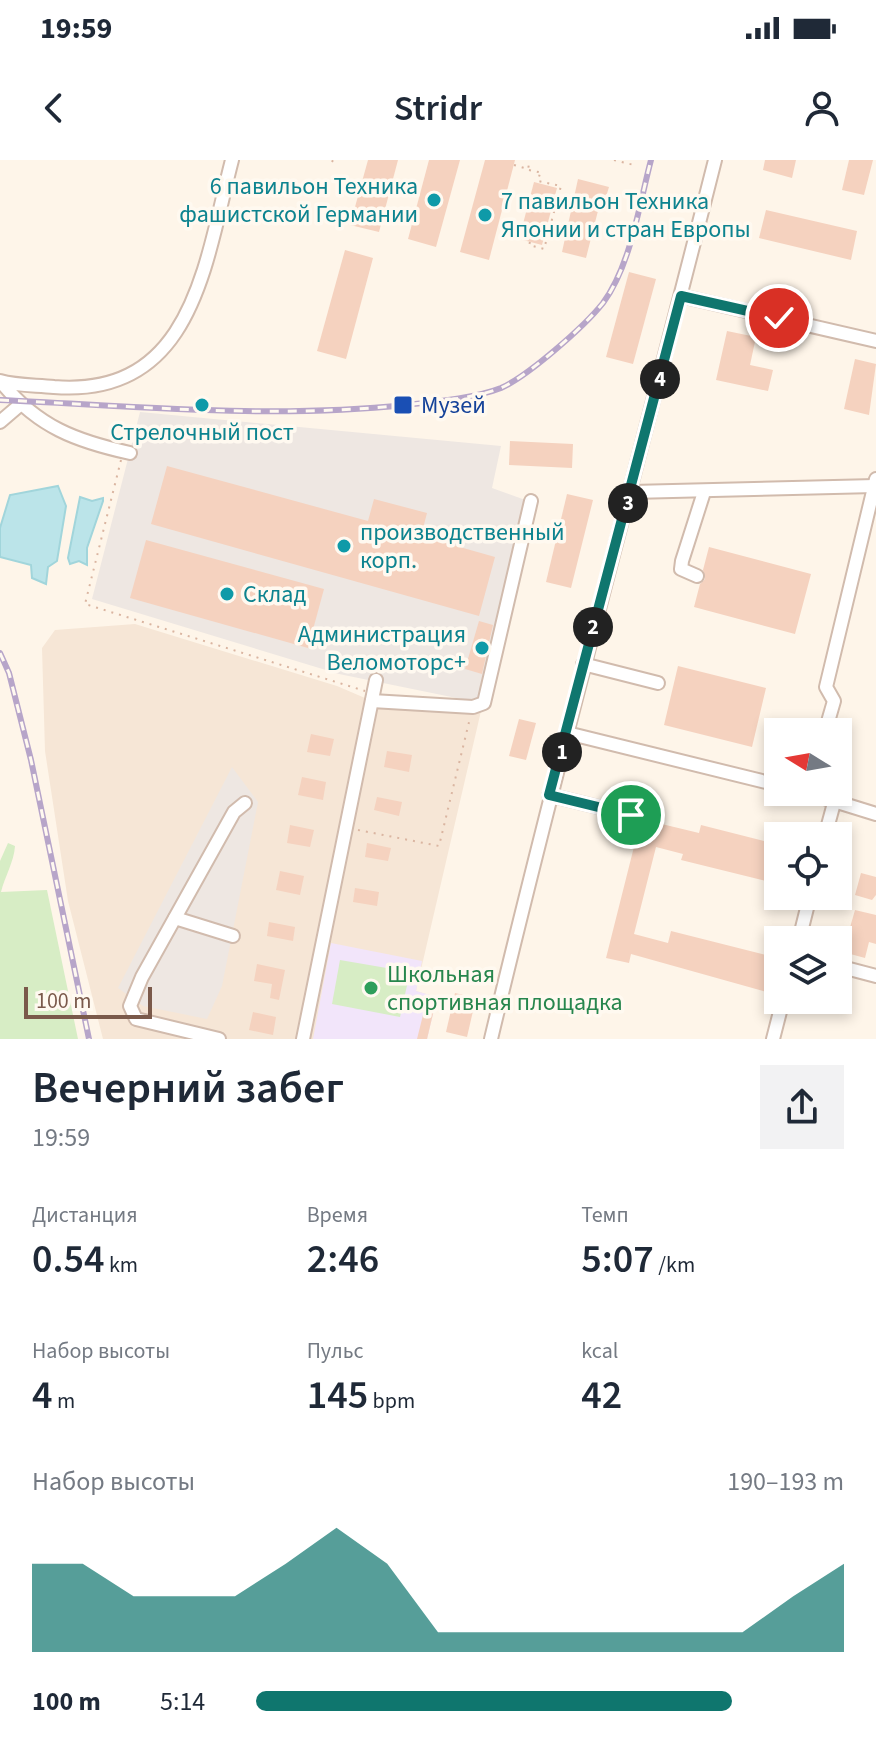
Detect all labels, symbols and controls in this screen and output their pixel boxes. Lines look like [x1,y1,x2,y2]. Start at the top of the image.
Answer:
text: 19:59 [40,7,112,50]
text: Stridr [394,83,482,134]
icon: back [32,86,76,130]
icon: person [800,86,844,130]
place label: 6 павильон Техника фашистской Германии [179,169,418,232]
place label: 7 павильон Техника Японии и стран Европы [501,184,751,247]
marker: 6 павильон Техника фашистской Германии [425,191,443,209]
marker: 7 павильон Техника Японии и стран Европы [476,206,494,224]
pin [745,284,813,352]
icon: check [757,296,801,340]
pin: 4 [640,359,680,399]
text: 4 [654,363,666,395]
place label: Музей [421,388,486,423]
marker: Музей [392,394,414,416]
marker: Стрелочный пост [193,396,211,414]
place label: Стрелочный пост [110,415,294,450]
pin: 3 [608,483,648,523]
text: 3 [622,487,634,519]
place label: производственный корп. [360,515,565,578]
marker: производственный корп. [335,537,353,555]
place label: Склад [243,577,306,612]
marker: Склад [218,585,236,603]
pin: 2 [573,607,613,647]
text: 2 [587,611,599,643]
place label: Администрация Веломоторс+ [298,617,466,680]
marker: Администрация Веломоторс+ [473,639,491,657]
north arrow [764,718,852,806]
map controls [764,718,852,1014]
pin: 1 [542,732,582,772]
text: 1 [556,736,568,768]
pin [597,781,665,849]
icon: arrive [609,793,653,837]
button: locate [764,822,852,910]
button: layers [764,926,852,1014]
place label: Школьная спортивная площадка [387,957,623,1020]
marker: Школьная спортивная площадка [362,979,380,997]
scale bar [24,983,152,1019]
text: 100 m [36,985,91,1017]
text: Вечерний забег [32,1057,344,1120]
button: share [760,1065,844,1149]
text: 19:59 [32,1119,90,1156]
text: Дистанция [32,1199,138,1231]
text: Время [307,1199,368,1231]
text: Темп [581,1199,629,1231]
text: 0.54 [32,1231,105,1288]
text: 2:46 [307,1231,379,1288]
text: 5:07 [581,1231,654,1288]
text: km [105,1249,138,1281]
text: /km [654,1249,695,1281]
text: Набор высоты [32,1335,170,1367]
text: Пульс [307,1335,363,1367]
text: kcal [581,1335,618,1367]
text: 4 [32,1367,53,1424]
text: 145 [307,1367,368,1424]
text: 42 [581,1367,622,1424]
text: m [53,1385,75,1417]
text: bpm [368,1385,415,1417]
text: Набор высоты [32,1463,195,1500]
text: 190–193 m [727,1463,844,1500]
text: 100 m [32,1683,101,1720]
text: 5:14 [160,1683,205,1720]

